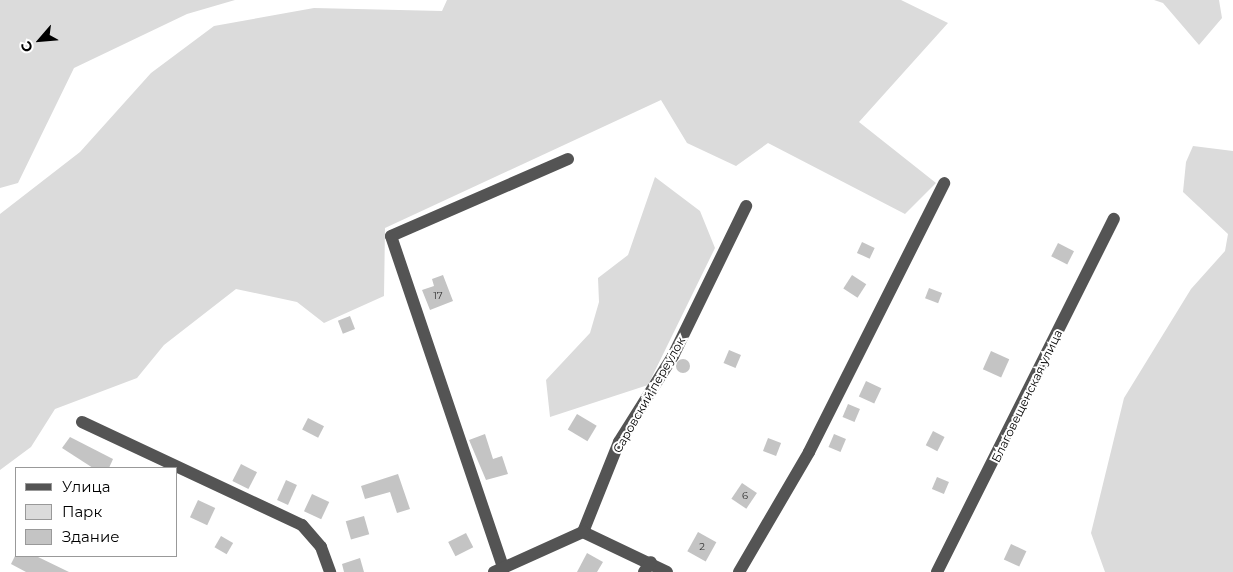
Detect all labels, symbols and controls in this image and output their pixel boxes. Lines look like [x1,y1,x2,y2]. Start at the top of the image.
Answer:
north arrow [15,15,65,65]
text: С [16,38,37,55]
house number: 17 [433,290,443,302]
street label: Благовещенская улица [989,327,1065,465]
street label: Саровский переулок [610,334,688,456]
legend [15,467,178,557]
text: Улица [62,477,110,496]
house number: 6 [742,490,748,502]
text: Парк [62,502,102,521]
text: Здание [62,527,120,546]
house number: 2 [699,541,705,553]

